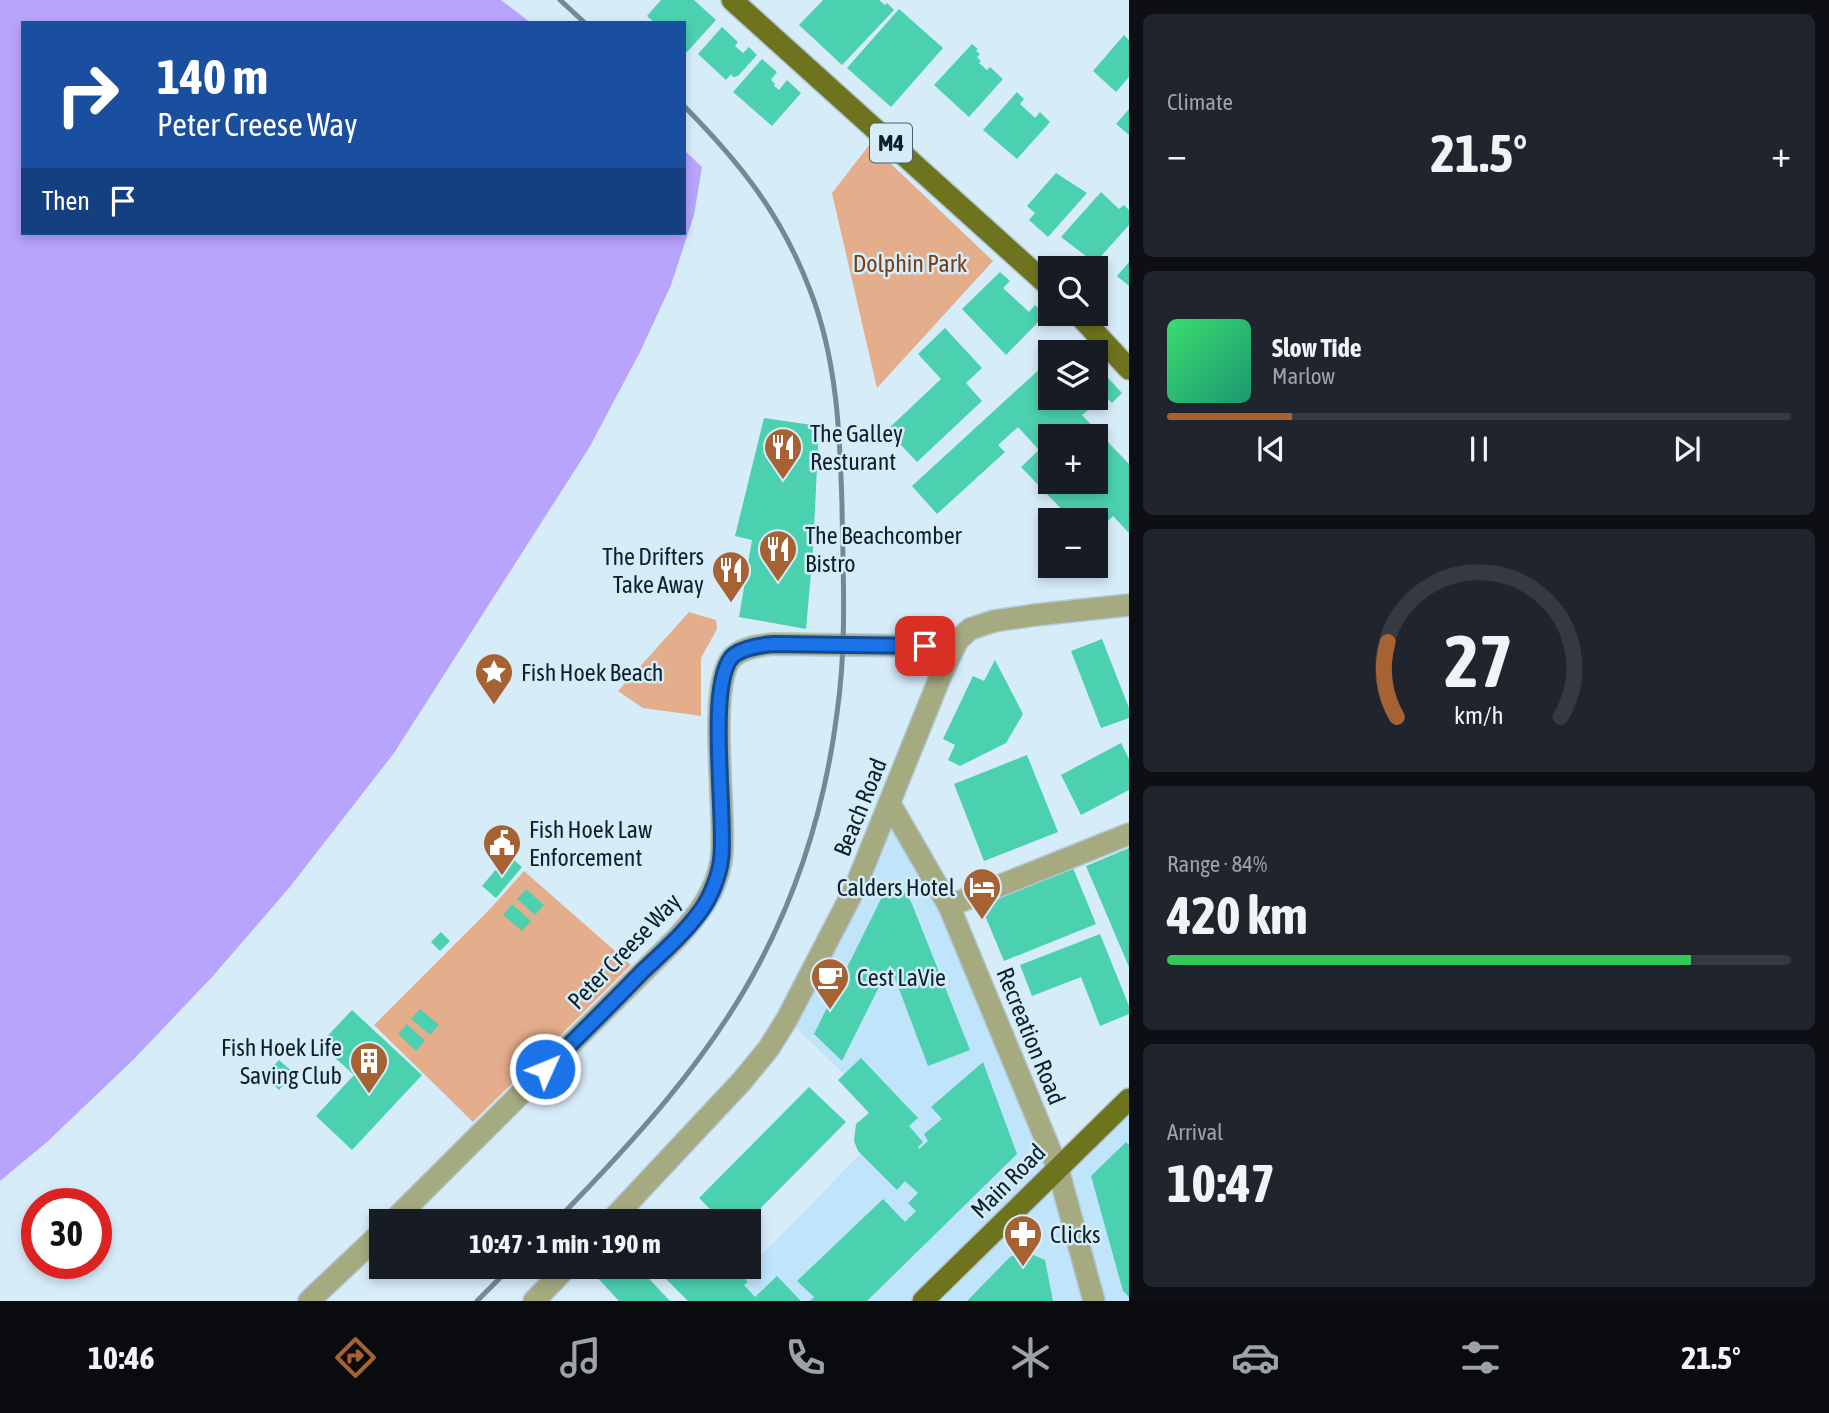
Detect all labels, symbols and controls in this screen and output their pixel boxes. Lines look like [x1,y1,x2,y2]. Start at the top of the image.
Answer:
text: 140 m [157,48,268,104]
icon: right [42,49,133,140]
text: Climate [1167,89,1233,115]
text: Peter Creese Way [157,106,357,143]
text: 21.5° [1431,123,1527,183]
road number: M4 [870,124,912,162]
text: − [1167,132,1187,175]
text: + [1771,132,1791,175]
icon: arrive [104,182,142,220]
text: Then [42,186,90,216]
park label: Dolphin Park [853,250,968,277]
map controls [1038,256,1108,578]
button: search [1038,256,1108,326]
text: Slow Tide [1272,333,1362,363]
button: layers [1038,340,1108,410]
text: Marlow [1272,363,1335,389]
place label: The Galley Resturant [810,420,903,475]
button: + [1038,424,1108,494]
restaurant icon: The Galley Resturant [762,426,804,481]
icon: previous [1252,430,1290,468]
icon: pause [1460,430,1498,468]
icon: next [1668,430,1706,468]
button: − [1038,508,1108,578]
place label: The Beachcomber Bistro [805,522,963,577]
restaurant icon: The Beachcomber Bistro [757,528,799,583]
place label: The Drifters Take Away [602,543,704,598]
restaurant icon: The Drifters Take Away [710,549,752,604]
pin [895,616,955,676]
text: 27 [1445,619,1513,702]
icon: arrive [906,627,944,665]
place icon: Fish Hoek Beach [473,651,515,706]
place label: Fish Hoek Beach [521,659,664,686]
text: km/h [1454,700,1504,728]
street label: Beach Road [828,754,892,860]
place label: Fish Hoek Law Enforcement [529,816,652,871]
public building icon: Fish Hoek Law Enforcement [481,822,523,877]
text: Range · 84% [1167,851,1267,877]
hotel icon: Calders Hotel [961,866,1003,921]
place label: Calders Hotel [837,874,956,901]
text: 420 km [1167,885,1308,945]
street label: Peter Creese Way [562,887,686,1014]
cafe icon: Cest LaVie [809,956,851,1011]
place label: Cest LaVie [857,964,946,991]
street label: Recreation Road [991,964,1071,1108]
position arrow [508,1032,582,1106]
place label: Fish Hoek Life Saving Club [221,1034,342,1089]
building icon: Fish Hoek Life Saving Club [348,1040,390,1095]
text: Arrival [1167,1119,1223,1145]
street label: Main Road [965,1138,1051,1224]
text: 10:47 [1167,1153,1275,1213]
speed limit sign: 30 [21,1188,112,1279]
pharmacy icon: Clicks [1002,1213,1044,1268]
place label: Clicks [1050,1221,1101,1248]
text: 10:47 · 1 min · 190 m [469,1229,661,1259]
icon: directions [331,1333,380,1382]
icon: music [556,1333,605,1382]
icon: phone [781,1333,830,1382]
icon: climate [1006,1333,1055,1382]
icon: car [1231,1333,1280,1382]
icon: filters [1456,1333,1505,1382]
text: 10:46 [88,1339,155,1376]
text: 21.5° [1681,1339,1741,1376]

